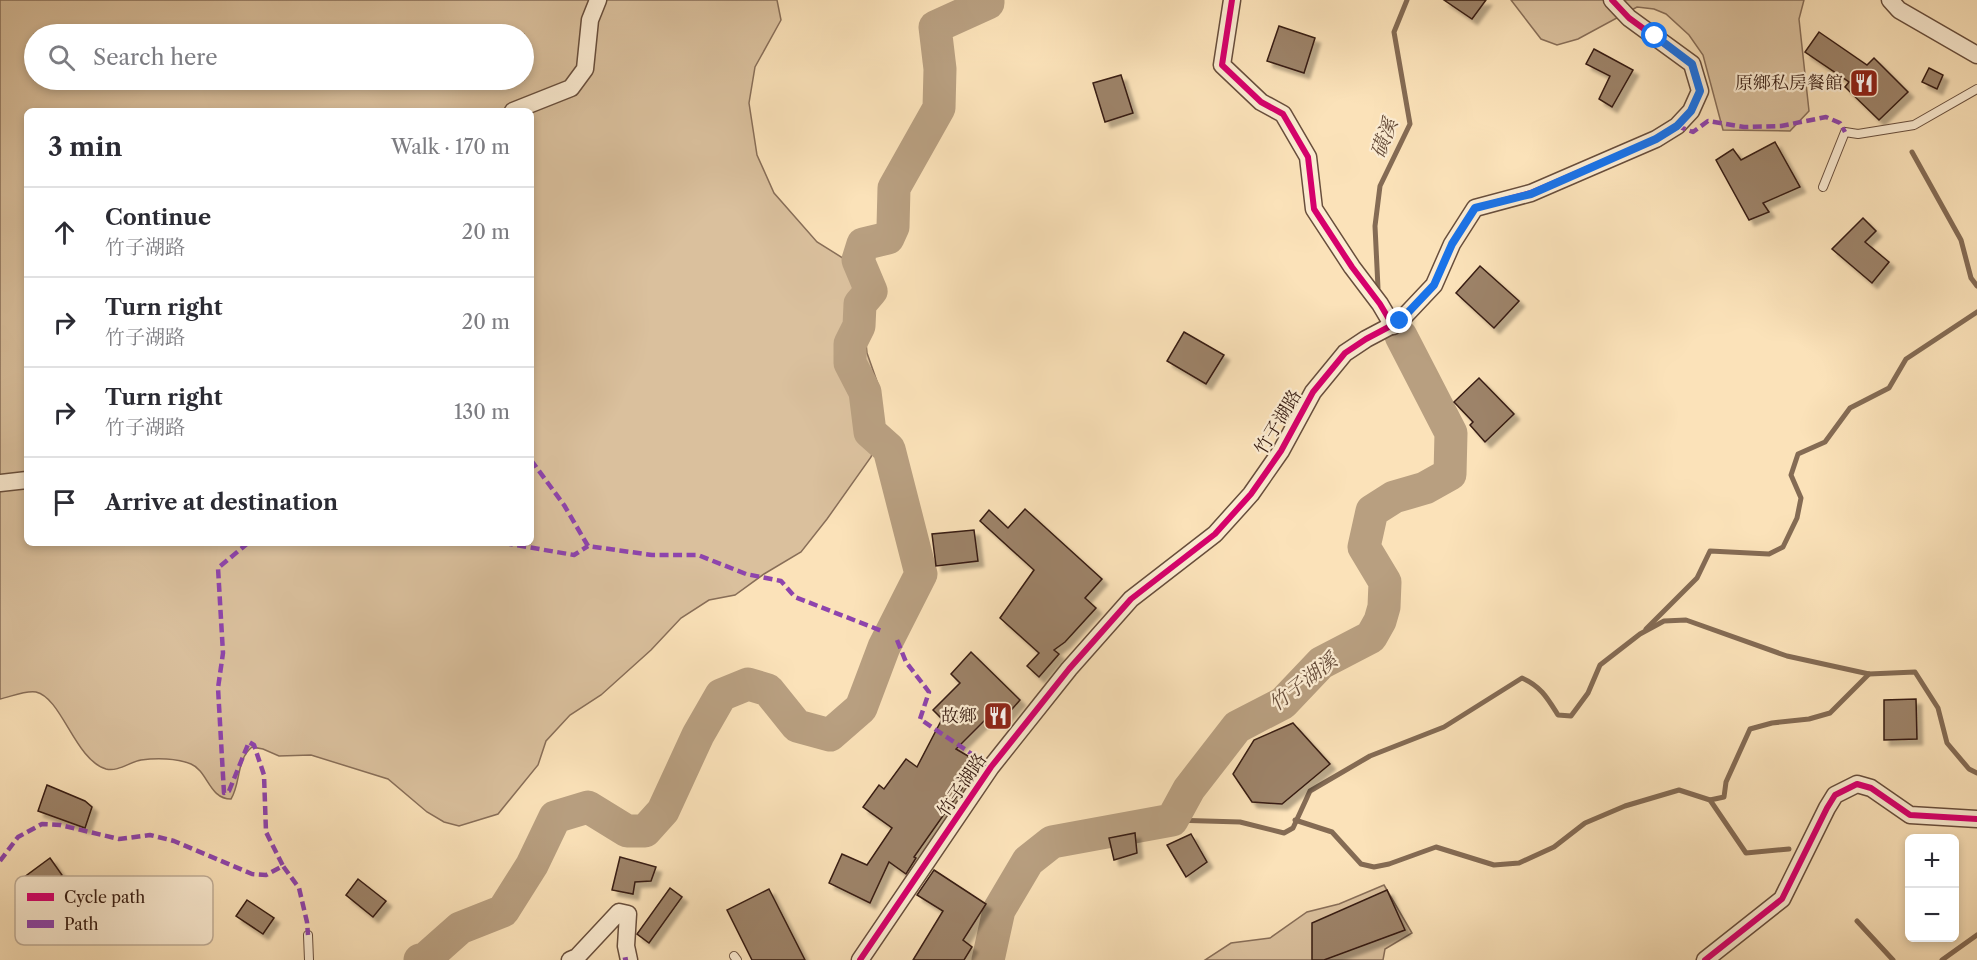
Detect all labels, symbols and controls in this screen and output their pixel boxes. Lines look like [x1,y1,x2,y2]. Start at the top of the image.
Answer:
route start [1641,22,1667,48]
search box [24,24,534,90]
icon: search [45,41,78,74]
text: Search here [93,44,218,71]
restaurant icon: 原鄉私房餐館 [1848,67,1880,99]
place label: 原鄉私房餐館 [1735,72,1843,94]
water label: 磺溪 [1366,113,1403,161]
text: 3 min [48,131,122,163]
text: Walk · 170 m [391,135,510,159]
text: Continue [105,204,211,231]
icon: ahead [48,216,81,249]
text: 20 m [462,220,510,244]
text: 竹子湖路 [105,235,185,259]
text: Turn right [105,294,223,321]
icon: right [48,306,81,339]
route end [1386,307,1412,333]
text: 20 m [462,310,510,334]
text: 竹子湖路 [105,325,185,349]
text: Turn right [105,384,223,411]
street label: 竹子湖路 [1250,385,1306,459]
icon: right [48,396,81,429]
text: 130 m [454,400,510,424]
text: 竹子湖路 [105,415,185,439]
icon: arrive [48,486,81,519]
text: Arrive at destination [105,489,338,516]
water label: 竹子湖溪 [1264,647,1343,716]
restaurant icon: 故鄉 [982,700,1014,732]
place label: 故鄉 [941,705,977,727]
street label: 竹子湖路 [933,749,991,821]
map controls [1905,834,1959,942]
button: + [1905,834,1959,888]
legend [15,876,213,945]
text: Cycle path [64,887,145,907]
button: − [1905,888,1959,942]
text: Path [64,914,98,934]

